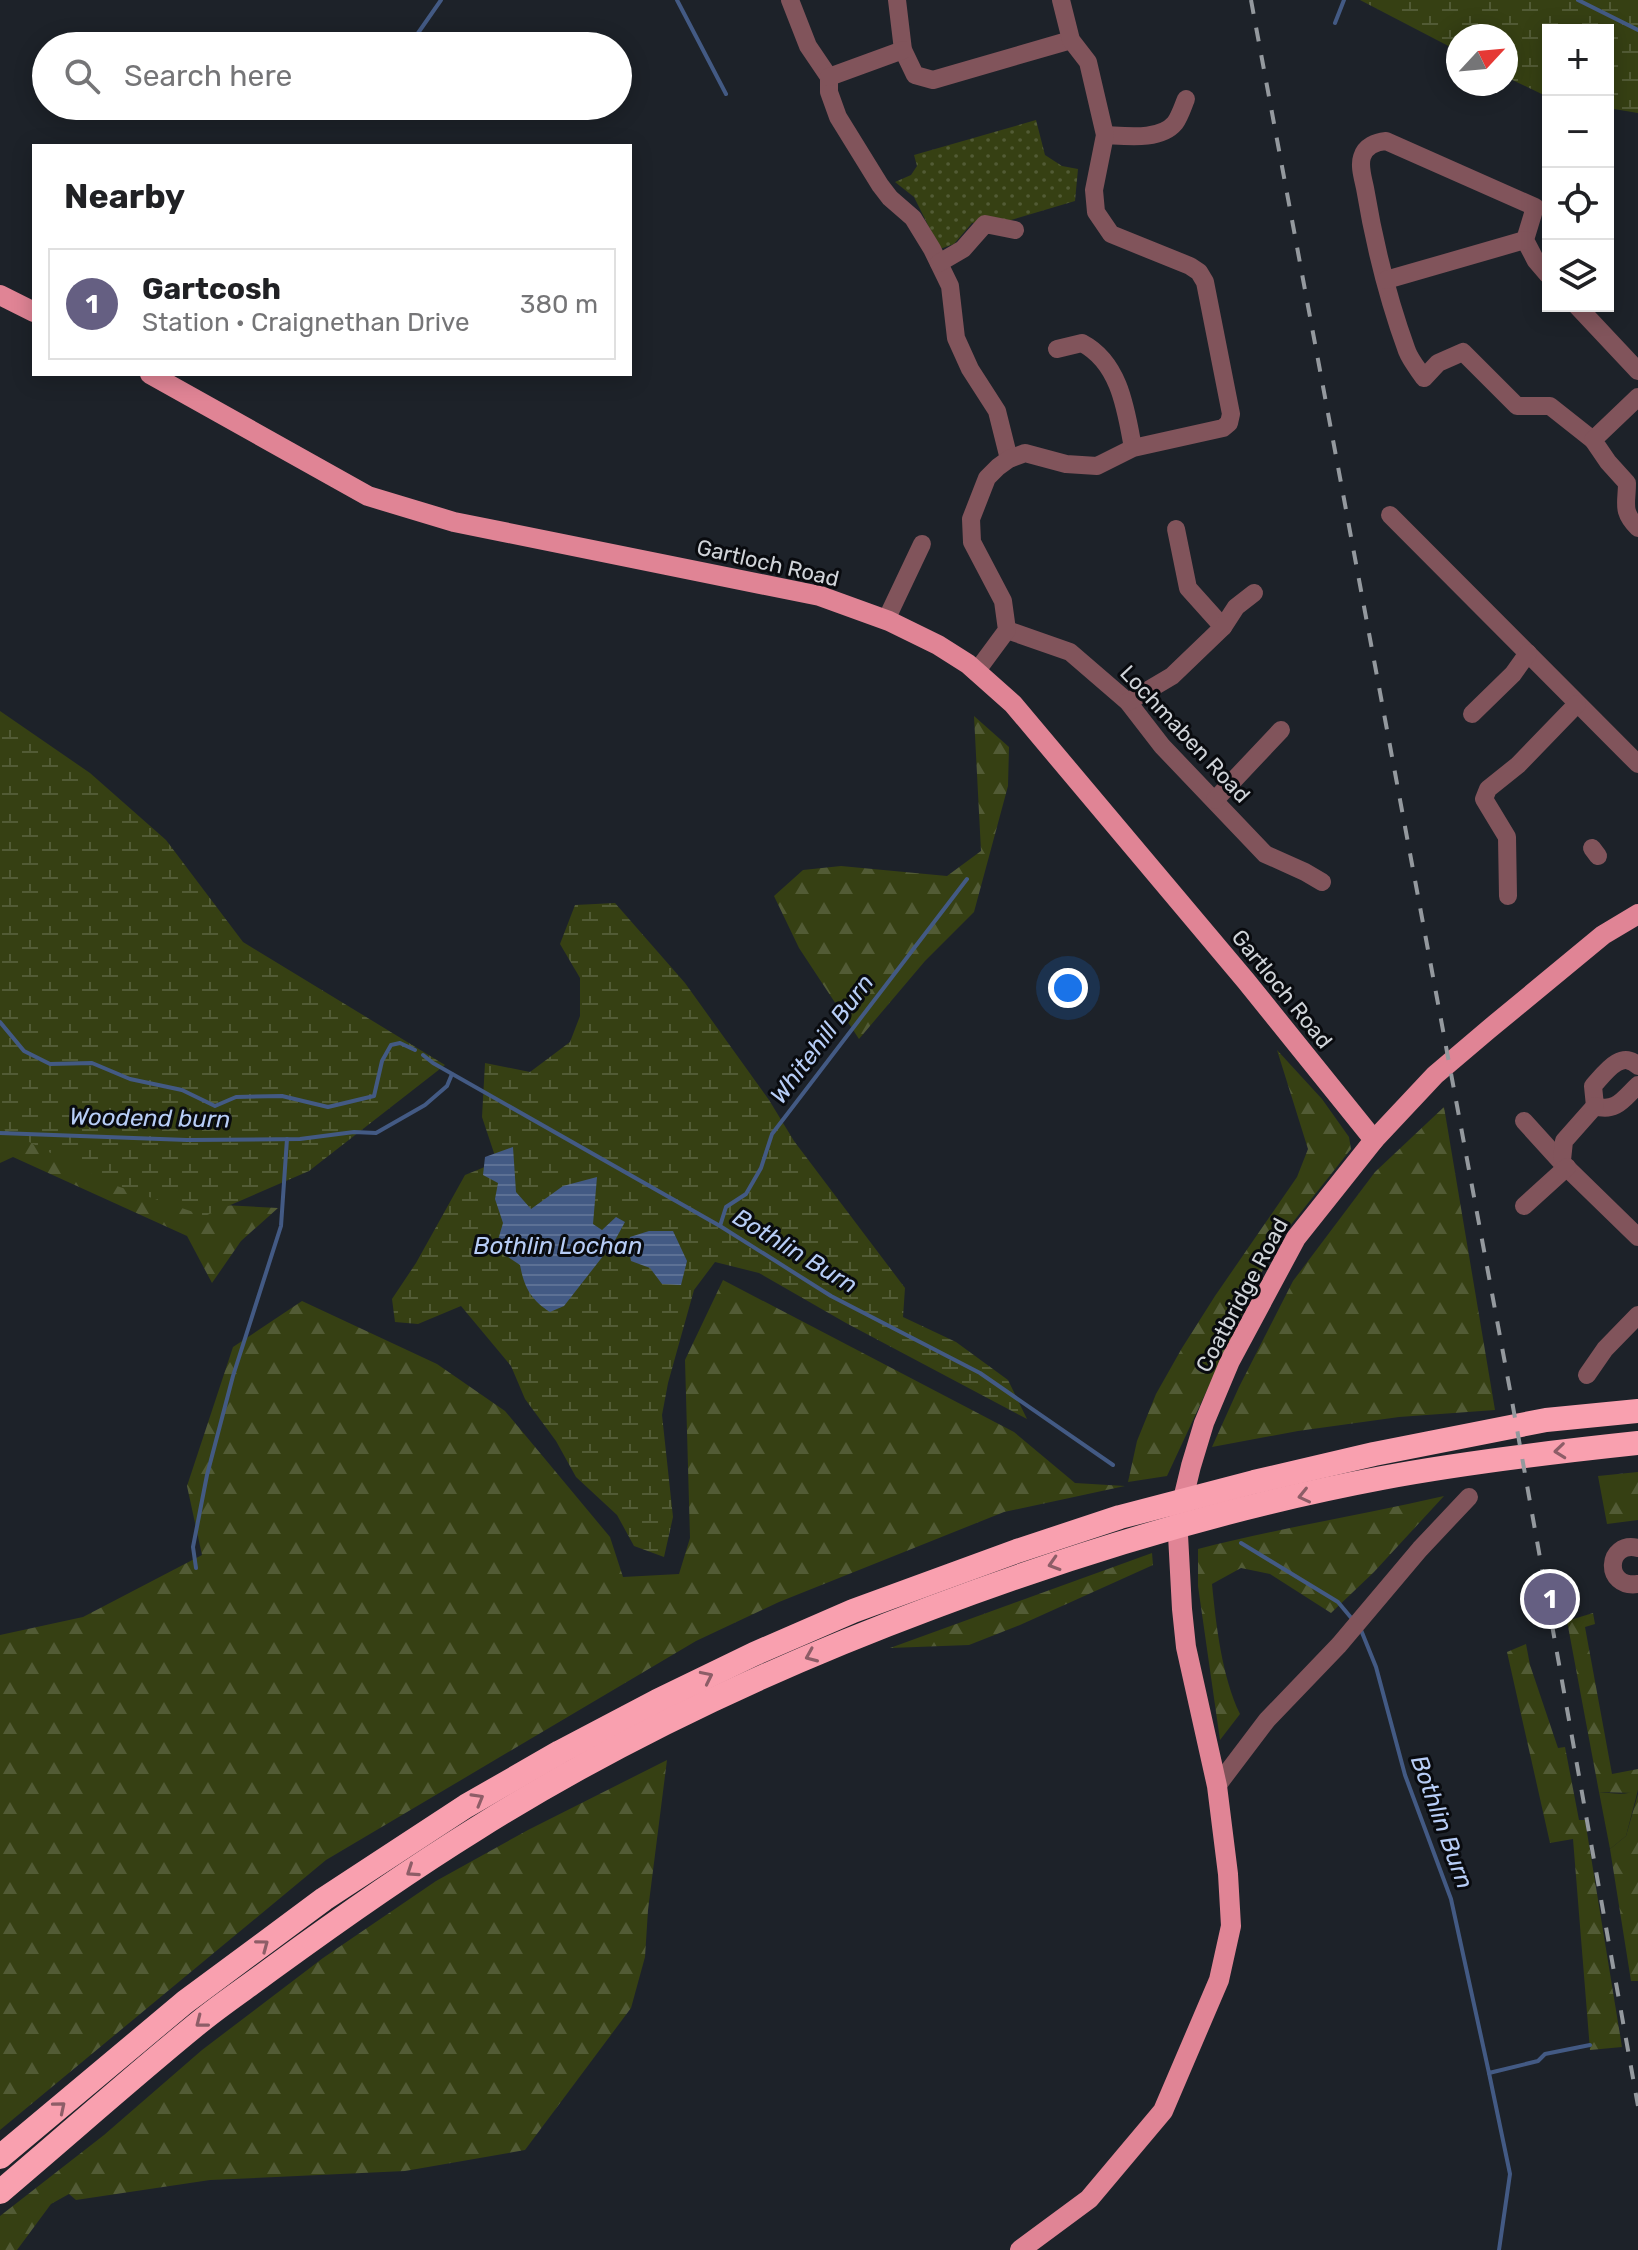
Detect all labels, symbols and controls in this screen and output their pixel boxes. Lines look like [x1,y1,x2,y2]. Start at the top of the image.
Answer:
north arrow [1446,24,1518,96]
map controls [1542,24,1614,312]
button: + [1542,24,1614,96]
search box [32,32,632,120]
icon: search [60,54,104,98]
text: Search here [124,58,292,94]
button: − [1542,96,1614,168]
button: locate [1542,168,1614,240]
text: Nearby [64,176,185,217]
button: layers [1542,240,1614,312]
text: Gartcosh [142,271,281,307]
text: 1 [86,289,98,320]
text: 380 m [520,289,598,320]
text: Station · Craignethan Drive [142,307,469,338]
street label: Gartloch Road [694,534,842,592]
street label: Lochmaben Road [1114,660,1256,808]
street label: Gartloch Road [1226,924,1338,1054]
your location [1048,968,1088,1008]
water label: Whitehill Burn [764,969,880,1109]
water label: Woodend burn [69,1103,231,1133]
water label: Bothlin Burn [728,1203,862,1299]
street label: Coatbridge Road [1190,1213,1294,1377]
water label: Bothlin Lochan [474,1232,642,1260]
one-way arrow [1554,1443,1567,1460]
one-way arrow [1298,1487,1312,1504]
one-way arrow [1047,1555,1061,1571]
pin: 1 [1524,1569,1576,1629]
one-way arrow [804,1646,819,1662]
one-way arrow [699,1671,714,1687]
water label: Bothlin Burn [1405,1751,1479,1893]
one-way arrow [469,1793,484,1809]
one-way arrow [407,1861,421,1876]
one-way arrow [254,1940,268,1954]
one-way arrow [195,2012,210,2026]
one-way arrow [50,2102,65,2117]

